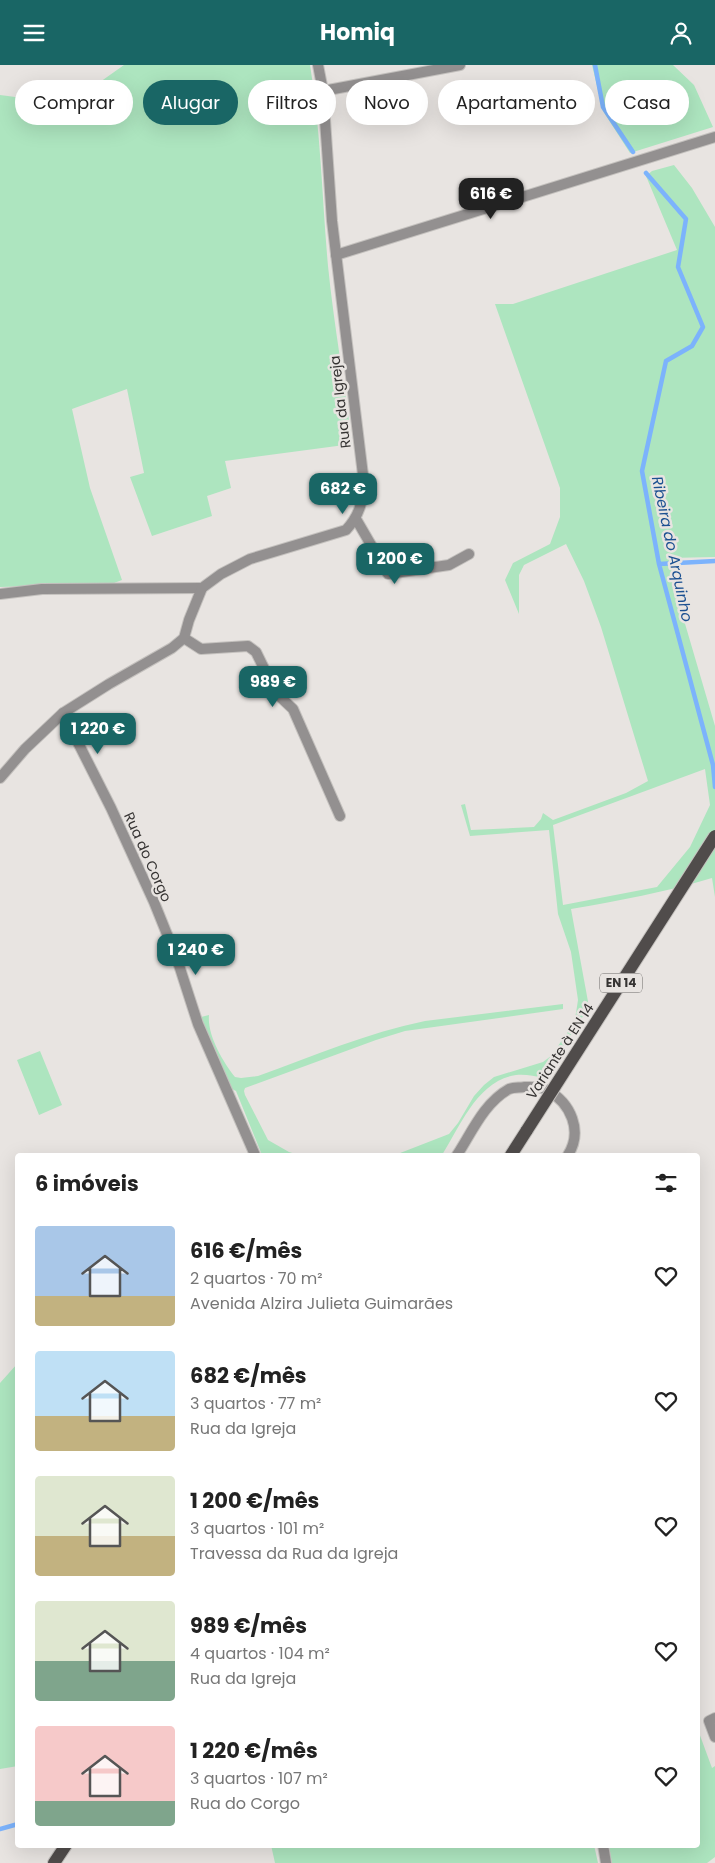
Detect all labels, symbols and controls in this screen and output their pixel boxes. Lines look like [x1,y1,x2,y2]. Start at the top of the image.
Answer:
text: Homiq [320,17,395,48]
icon: menu [20,19,48,47]
icon: person [667,19,695,47]
chip: Comprar [15,80,133,125]
chip: Alugar [143,80,238,125]
chip: Filtros [248,80,336,125]
chip: Novo [346,80,428,125]
chip: Apartamento [438,80,595,125]
chip: Casa [605,80,689,125]
pin: 616 € [456,177,526,220]
text: 616 € [470,182,512,205]
street label: Rua da Igreja [324,355,356,449]
pin: 682 € [308,473,378,515]
water label: Ribeira do Arquinho [647,474,698,624]
text: 682 € [320,477,366,500]
pin: 1 200 € [349,543,441,585]
text: 1 200 € [367,547,423,570]
pin: 989 € [238,665,308,708]
text: 989 € [250,670,296,693]
pin: 1 220 € [52,713,144,755]
text: 1 220 € [71,717,125,740]
street label: Rua do Corgo [119,809,177,905]
pin: 1 240 € [150,933,242,976]
text: 1 240 € [168,938,224,961]
road number: EN 14 [600,973,642,993]
street label: Variante à EN 14 [521,999,599,1103]
text: 6 imóveis [35,1169,139,1198]
icon: filters [652,1169,680,1197]
text: 616 €/mês [190,1236,302,1265]
icon: home [75,1246,135,1306]
icon: heart [652,1262,680,1290]
text: 2 quartos · 70 m² [190,1267,322,1290]
text: Avenida Alzira Julieta Guimarães [190,1292,453,1315]
text: 682 €/mês [190,1361,307,1390]
icon: home [75,1371,135,1431]
icon: heart [652,1387,680,1415]
text: 3 quartos · 77 m² [190,1392,321,1415]
text: Rua da Igreja [190,1417,296,1440]
text: 1 200 €/mês [190,1486,319,1515]
icon: home [75,1496,135,1556]
icon: heart [652,1512,680,1540]
text: 3 quartos · 101 m² [190,1517,324,1540]
text: Travessa da Rua da Igreja [190,1542,398,1565]
text: 989 €/mês [190,1611,307,1640]
icon: home [75,1621,135,1681]
icon: heart [652,1637,680,1665]
text: 4 quartos · 104 m² [190,1642,330,1665]
text: Rua da Igreja [190,1667,296,1690]
text: 1 220 €/mês [190,1736,318,1765]
icon: home [75,1746,135,1806]
icon: heart [652,1762,680,1790]
text: 3 quartos · 107 m² [190,1767,328,1790]
text: Rua do Corgo [190,1792,300,1815]

